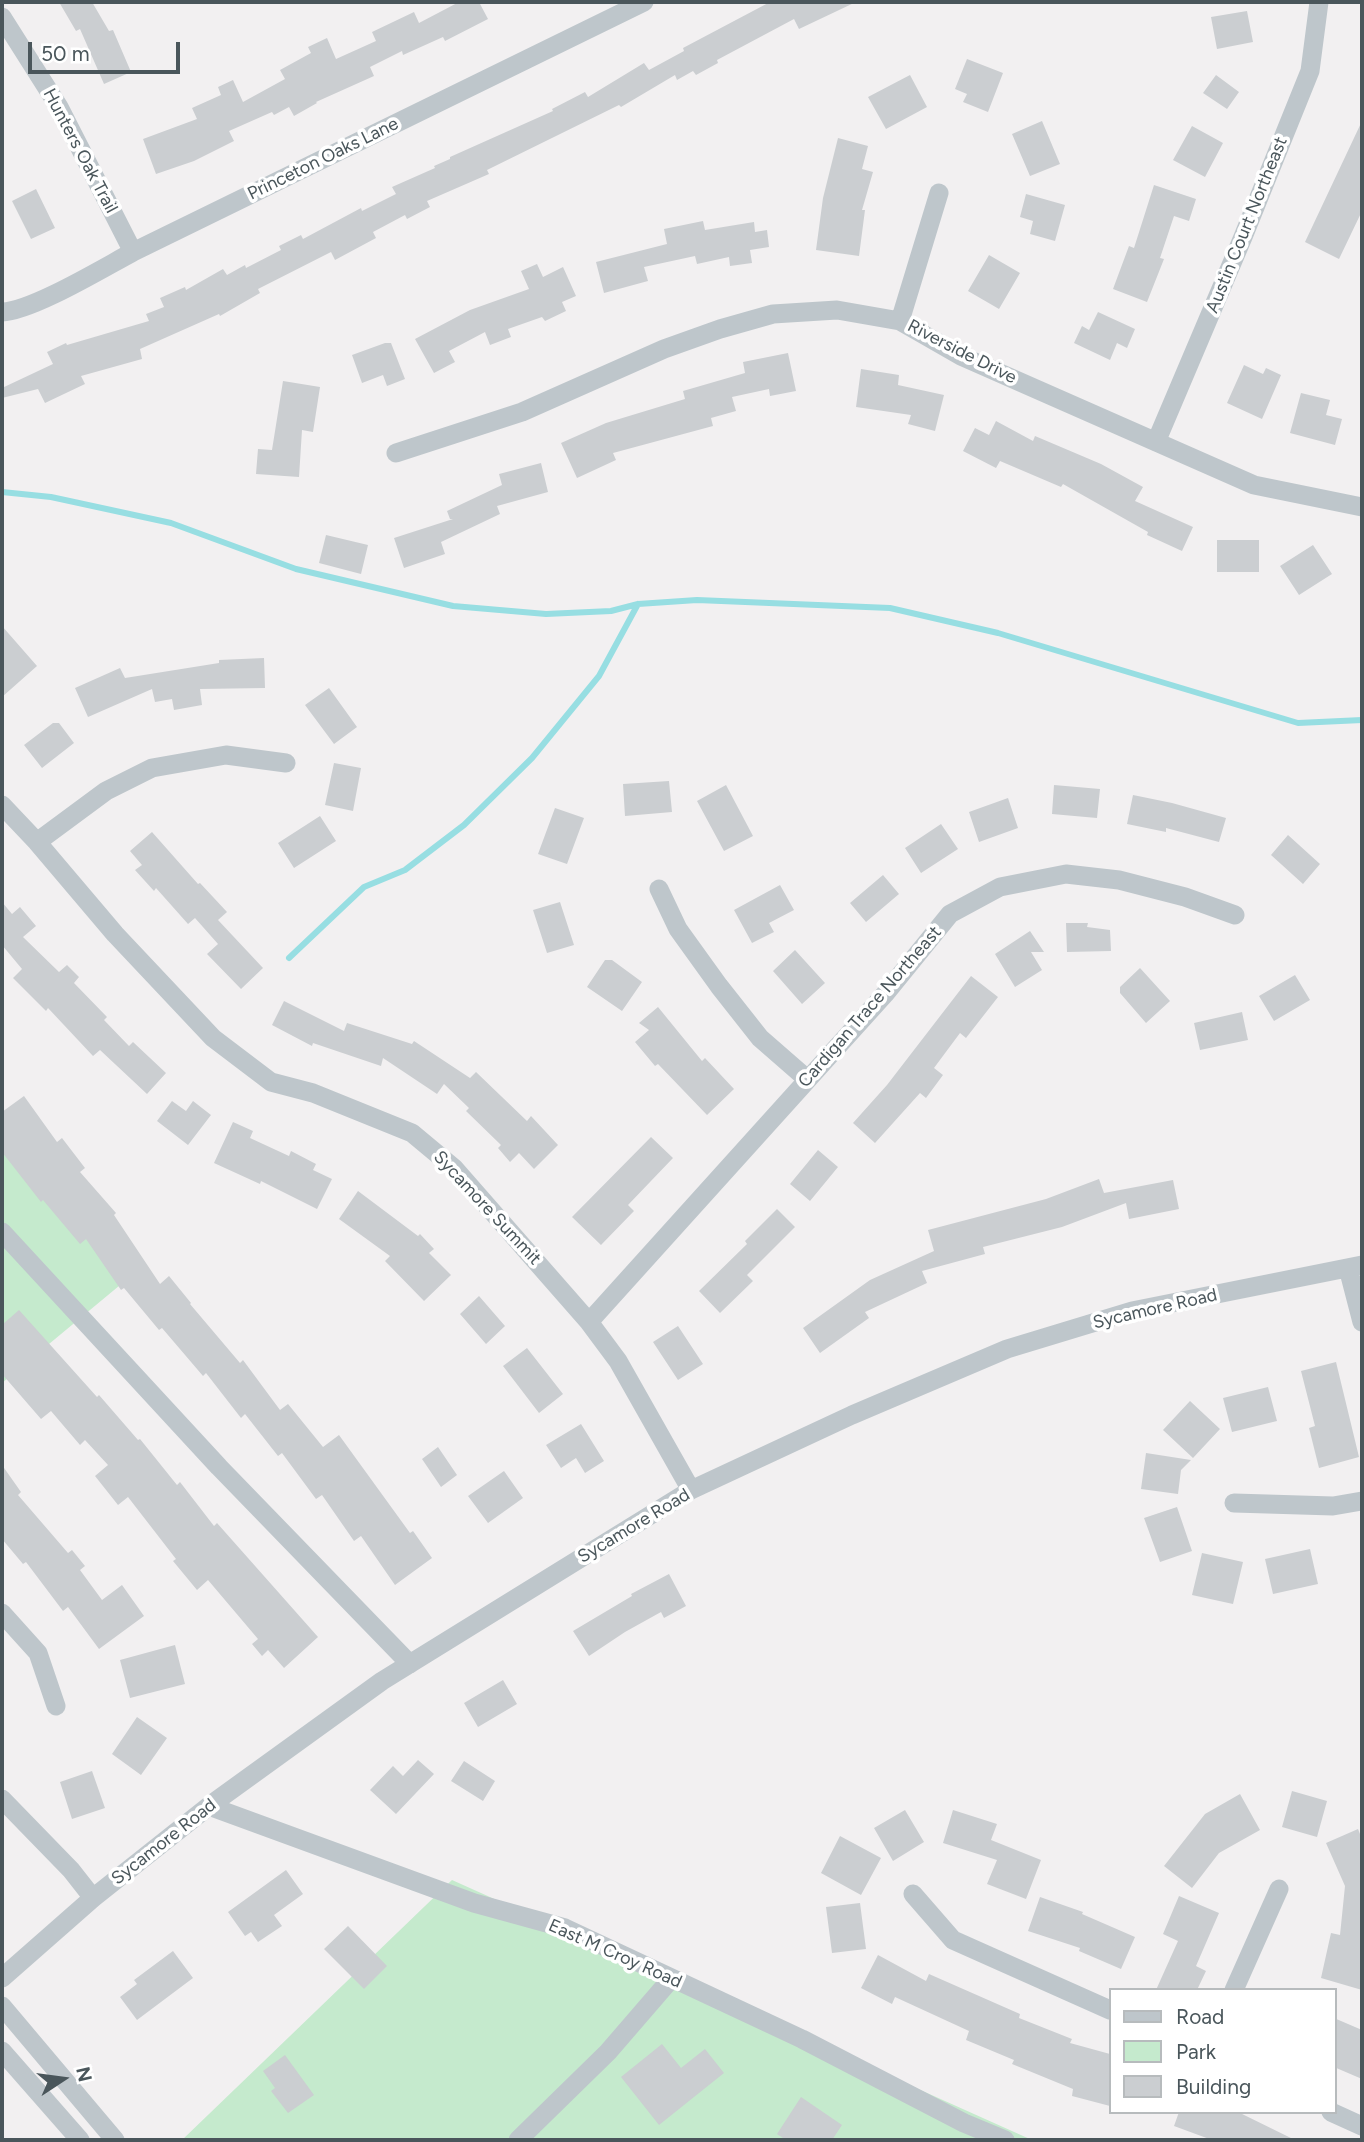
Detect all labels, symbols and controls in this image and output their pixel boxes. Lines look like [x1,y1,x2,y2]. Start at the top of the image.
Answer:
scale bar [32,28,184,72]
text: 50 m [41,41,90,66]
street label: Hunters Oak Trail [38,85,122,217]
street label: Princeton Oaks Lane [244,113,402,205]
street label: Austin Court Northeast [1202,134,1292,316]
street label: Riverside Drive [904,315,1020,389]
street label: Cardigan Trace Northeast [794,922,946,1092]
street label: Sycamore Summit [429,1146,545,1270]
street label: Sycamore Road [1091,1284,1219,1334]
street label: Sycamore Road [574,1484,694,1568]
street label: Sycamore Road [107,1794,221,1890]
street label: East M Croy Road [545,1915,685,1993]
legend [1108,1988,1336,2114]
text: Road [1176,2004,1224,2029]
text: Park [1176,2039,1216,2064]
north arrow [28,2044,98,2114]
text: N [71,2064,97,2084]
text: Building [1176,2074,1251,2099]

